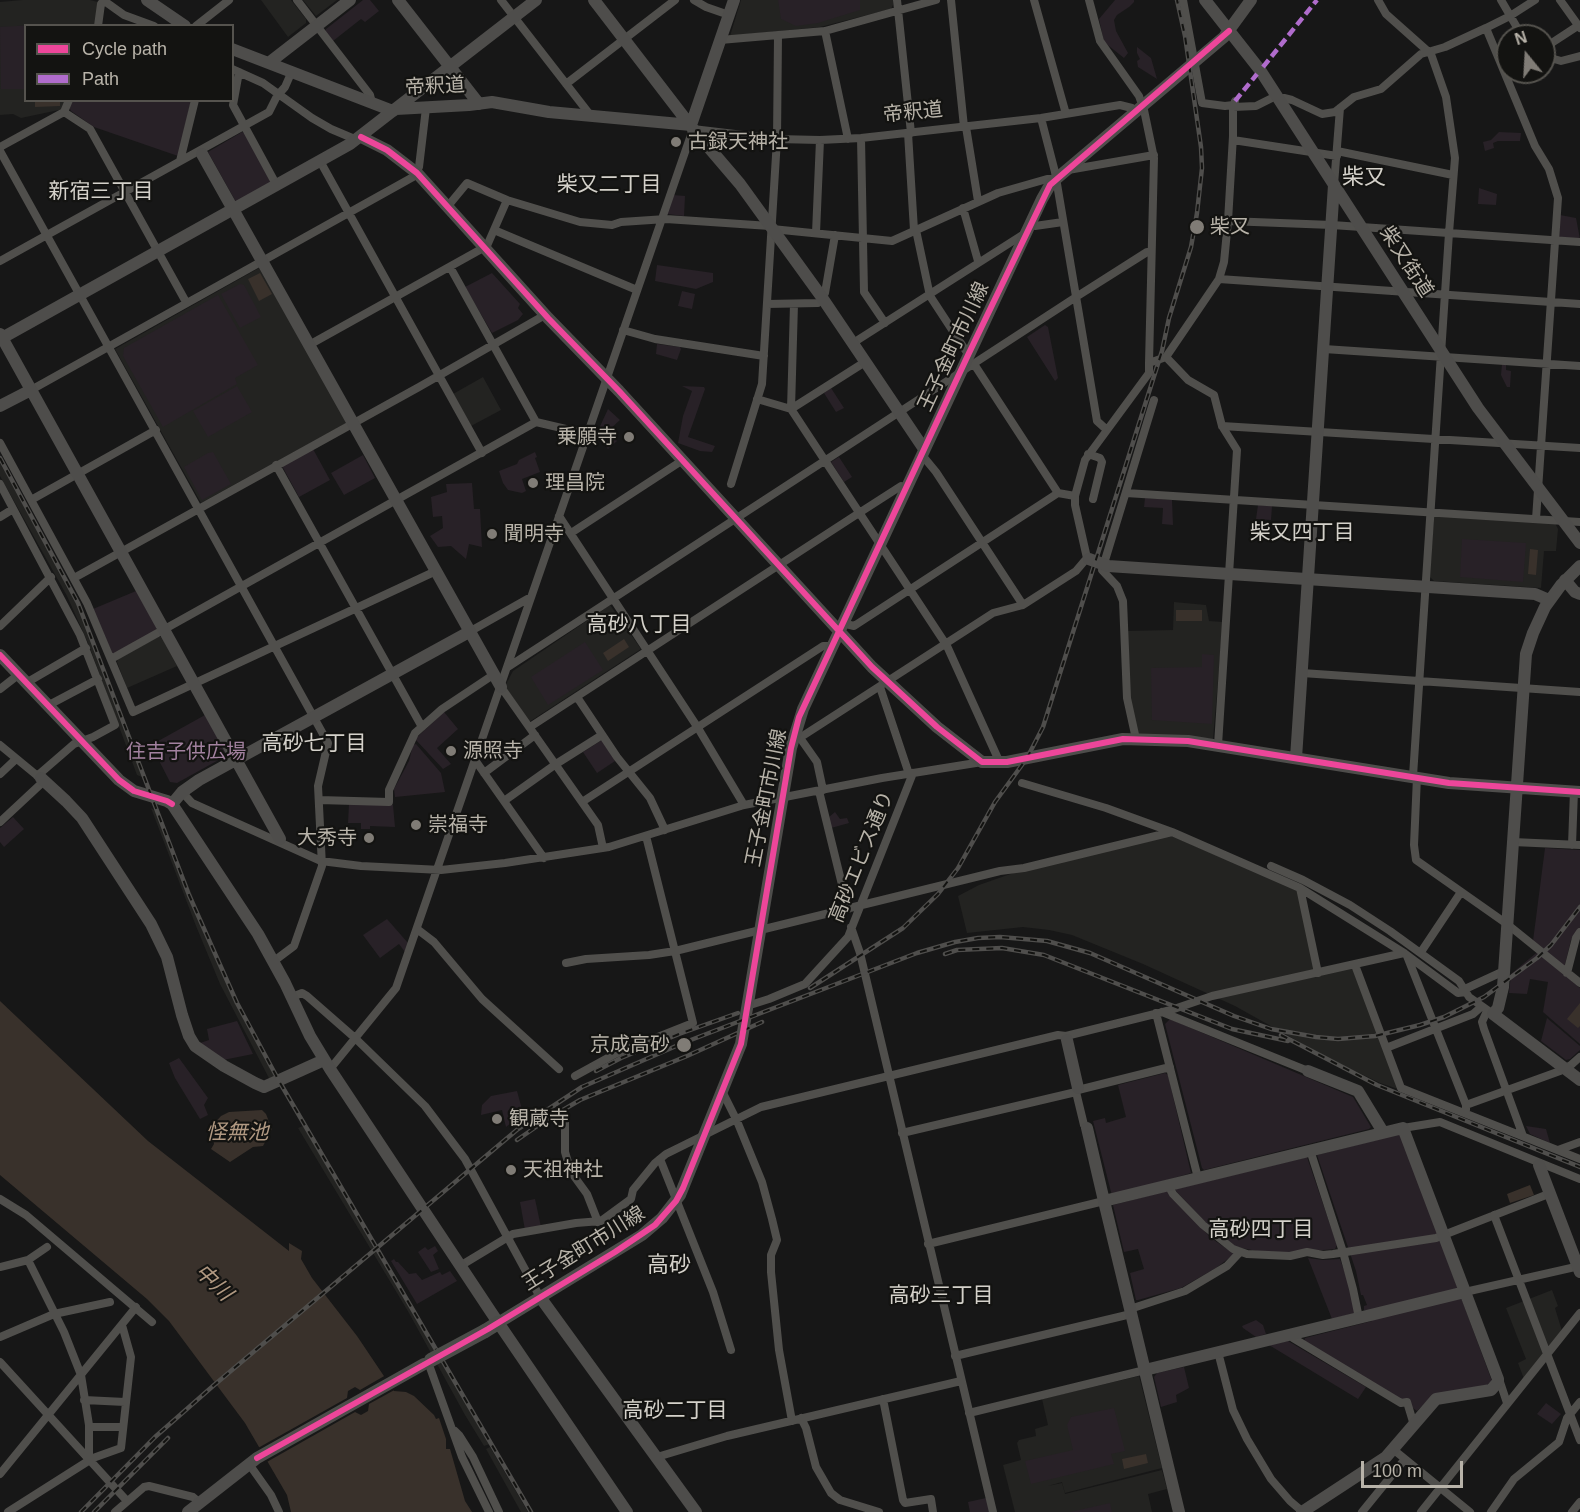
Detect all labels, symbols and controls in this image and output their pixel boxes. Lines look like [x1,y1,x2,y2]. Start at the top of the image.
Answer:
legend [24,24,234,102]
north arrow [1496,24,1556,84]
text: N [1513,28,1529,48]
text: Cycle path [82,39,167,59]
text: Path [82,69,119,89]
street label: 帝釈道 [404,73,466,101]
street label: 帝釈道 [882,98,944,128]
place label: 古録天神社 [688,130,788,154]
marker: 古録天神社 [669,135,683,149]
district label: 柴又 [1342,165,1386,191]
district label: 柴又二丁目 [557,172,661,198]
district label: 新宿三丁目 [49,179,153,205]
place label: 柴又 [1210,215,1250,239]
marker: 柴又 [1188,218,1206,236]
street label: 柴又街道 [1374,222,1438,302]
street label: 王子金町市川線 [914,278,994,416]
place label: 乗願寺 [557,425,617,449]
marker: 乗願寺 [622,430,636,444]
place label: 理昌院 [545,471,605,495]
marker: 理昌院 [526,476,540,490]
district label: 柴又四丁目 [1250,520,1354,546]
place label: 聞明寺 [504,522,564,546]
marker: 聞明寺 [485,527,499,541]
district label: 高砂八丁目 [587,612,691,638]
street label: 王子金町市川線 [742,727,792,869]
district label: 高砂七丁目 [262,731,366,757]
place label: 源照寺 [463,739,523,763]
park label: 住吉子供広場 [126,740,246,764]
marker: 源照寺 [444,744,458,758]
street label: 高砂エビス通り [825,788,899,926]
place label: 崇福寺 [428,813,488,837]
marker: 崇福寺 [409,818,423,832]
place label: 大秀寺 [297,826,357,850]
marker: 大秀寺 [362,831,376,845]
place label: 京成高砂 [590,1033,670,1057]
marker: 京成高砂 [675,1036,693,1054]
place label: 観蔵寺 [509,1107,569,1131]
marker: 観蔵寺 [490,1112,504,1126]
water label: 怪無池 [206,1120,268,1146]
place label: 天祖神社 [523,1158,603,1182]
marker: 天祖神社 [504,1163,518,1177]
street label: 王子金町市川線 [518,1202,650,1296]
district label: 高砂四丁目 [1209,1217,1313,1243]
district label: 高砂 [647,1253,691,1279]
water label: 中川 [189,1259,237,1307]
district label: 高砂三丁目 [889,1283,993,1309]
district label: 高砂二丁目 [623,1398,727,1424]
scale bar [1364,1449,1466,1487]
text: 100 m [1372,1461,1422,1481]

